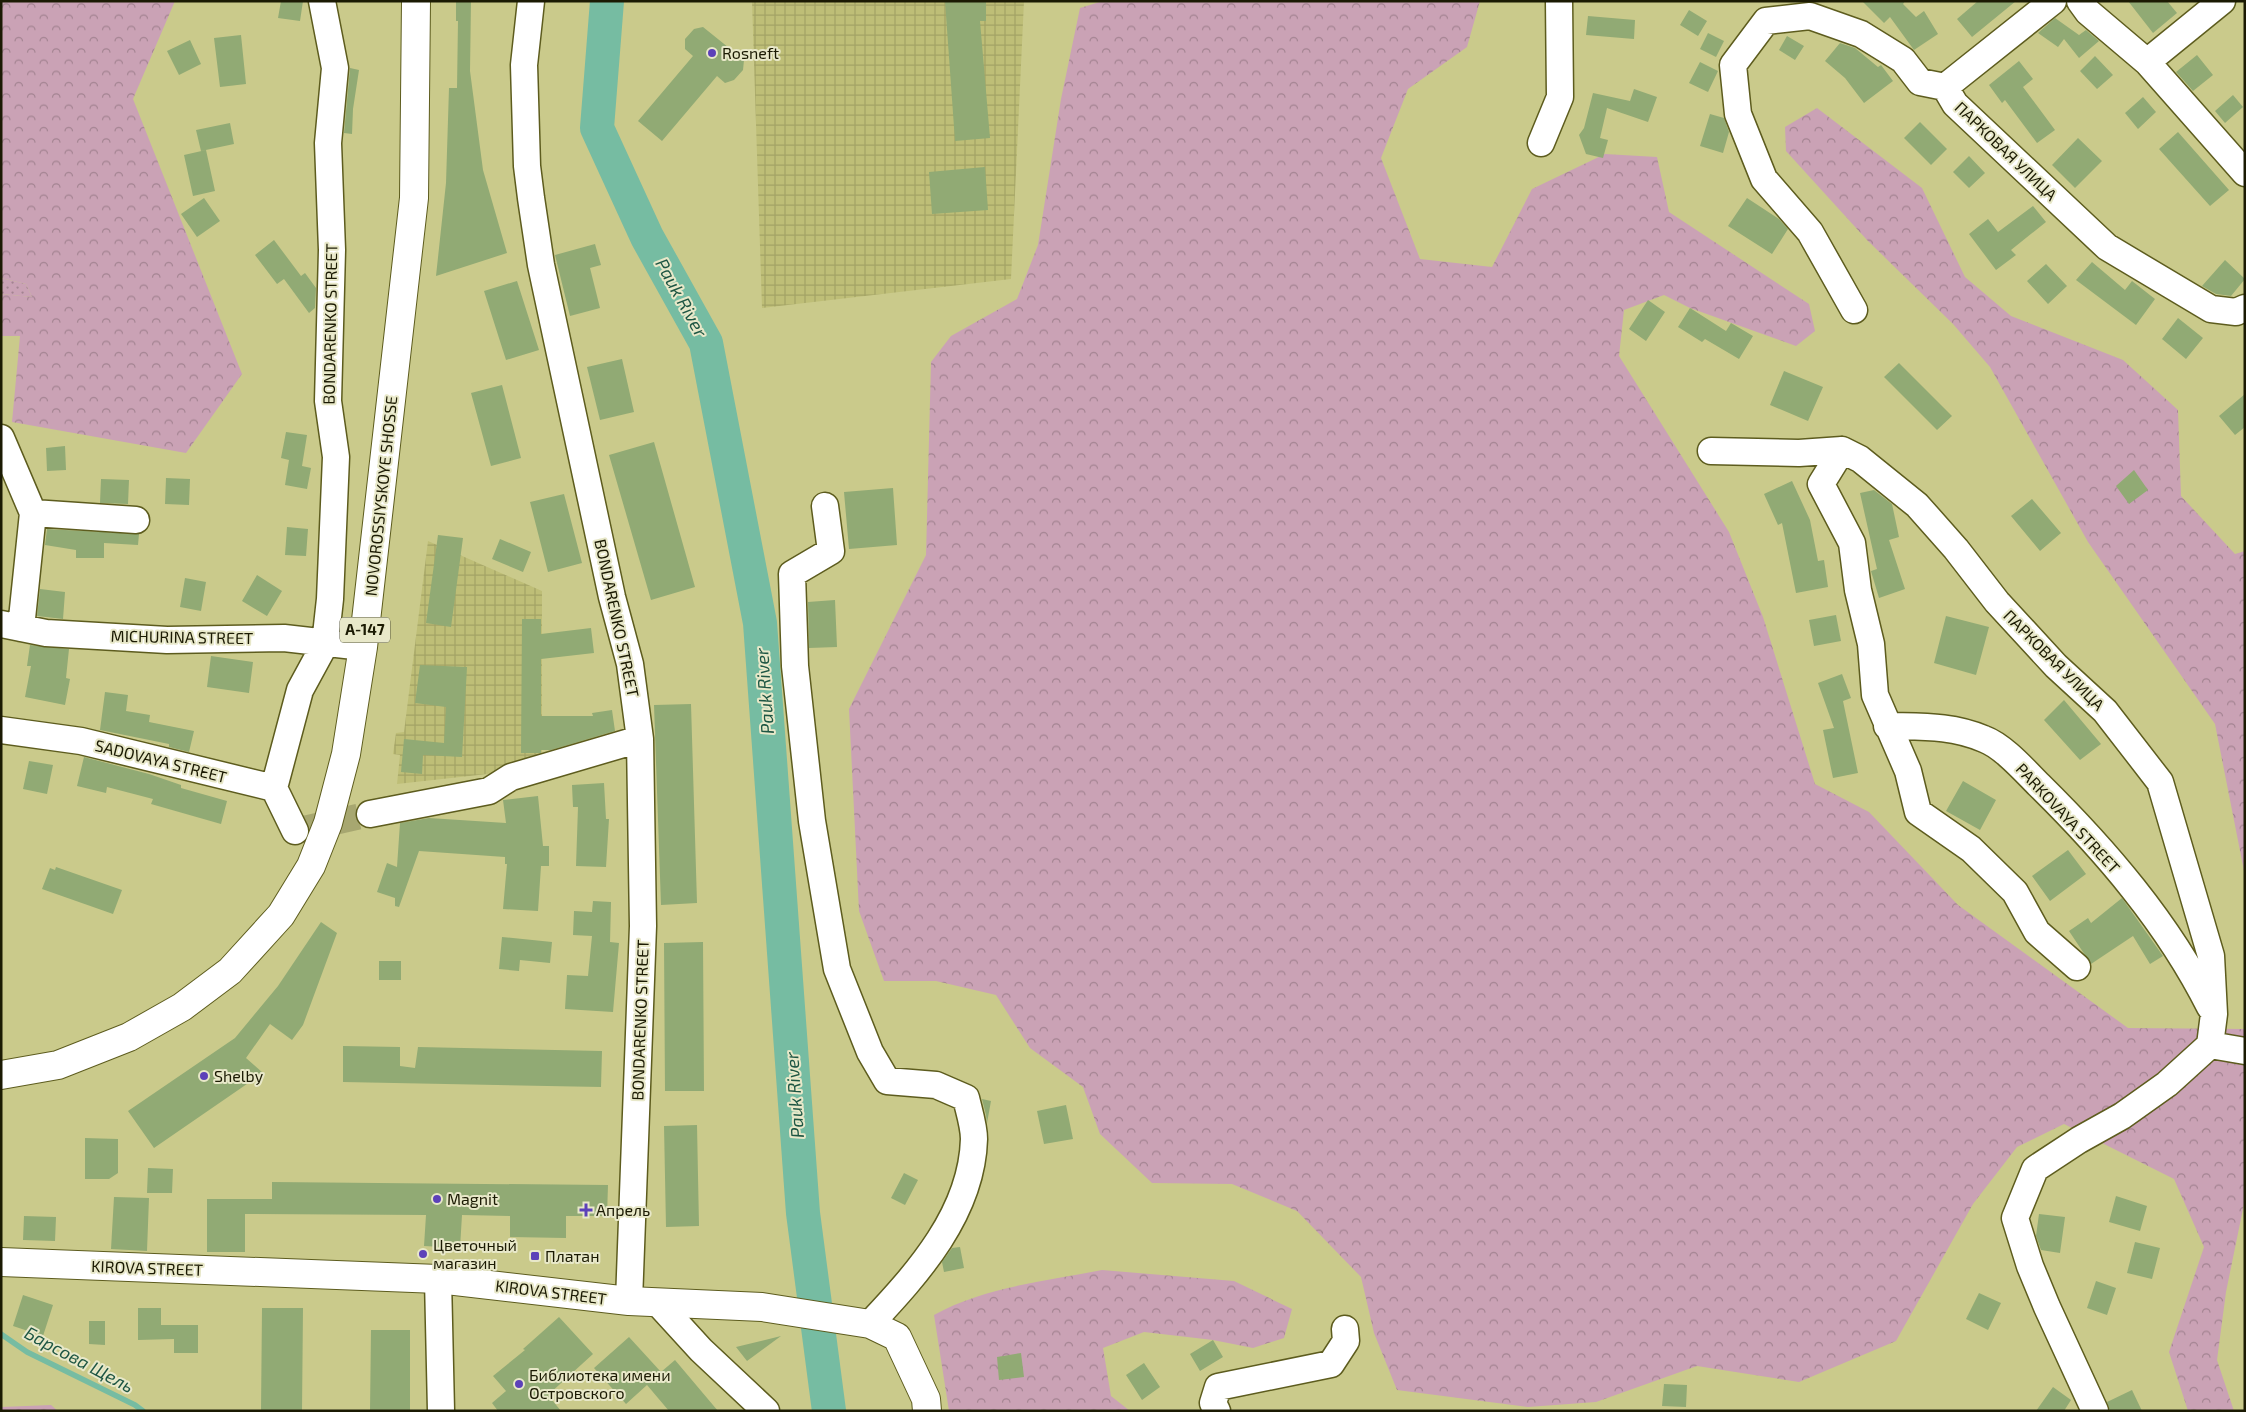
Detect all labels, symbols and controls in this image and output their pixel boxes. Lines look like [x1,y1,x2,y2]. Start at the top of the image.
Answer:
place label: Rosneft [722,43,779,62]
marker: Rosneft [706,47,718,59]
street label: ПАРКОВАЯ УЛИЦА [1951,97,2061,204]
street label: BONDARENKO STREET [319,243,340,405]
water label: Pauk River [651,254,713,341]
street label: NOVOROSSIYSKOYE SHOSSE [361,395,400,597]
street label: BONDARENKO STREET [591,537,644,699]
street label: ПАРКОВАЯ УЛИЦА [2000,605,2109,714]
road number: А-147 [340,618,390,642]
street label: MICHURINA STREET [111,626,253,647]
water label: Pauk River [750,646,778,735]
street label: SADOVAYA STREET [93,735,229,786]
street label: PARKOVAYA STREET [2013,759,2124,877]
street label: BONDARENKO STREET [627,939,652,1101]
water label: Pauk River [780,1050,808,1139]
place label: Shelby [214,1066,264,1085]
marker: Shelby [198,1070,210,1082]
place label: Magnit [447,1189,498,1208]
marker: Magnit [431,1193,443,1205]
place label: Апрель [596,1200,650,1219]
marker: Апрель [580,1204,592,1216]
place label: Цветочный магазин [433,1235,517,1272]
place label: Платан [545,1246,600,1265]
marker: Цветочный магазин [417,1248,429,1260]
marker: Платан [529,1250,541,1262]
street label: KIROVA STREET [91,1256,203,1279]
street label: KIROVA STREET [494,1275,608,1308]
water label: Барсова Щель [21,1321,138,1397]
place label: Библиотека имени Островского [529,1365,671,1402]
marker: Библиотека имени Островского [513,1378,525,1390]

